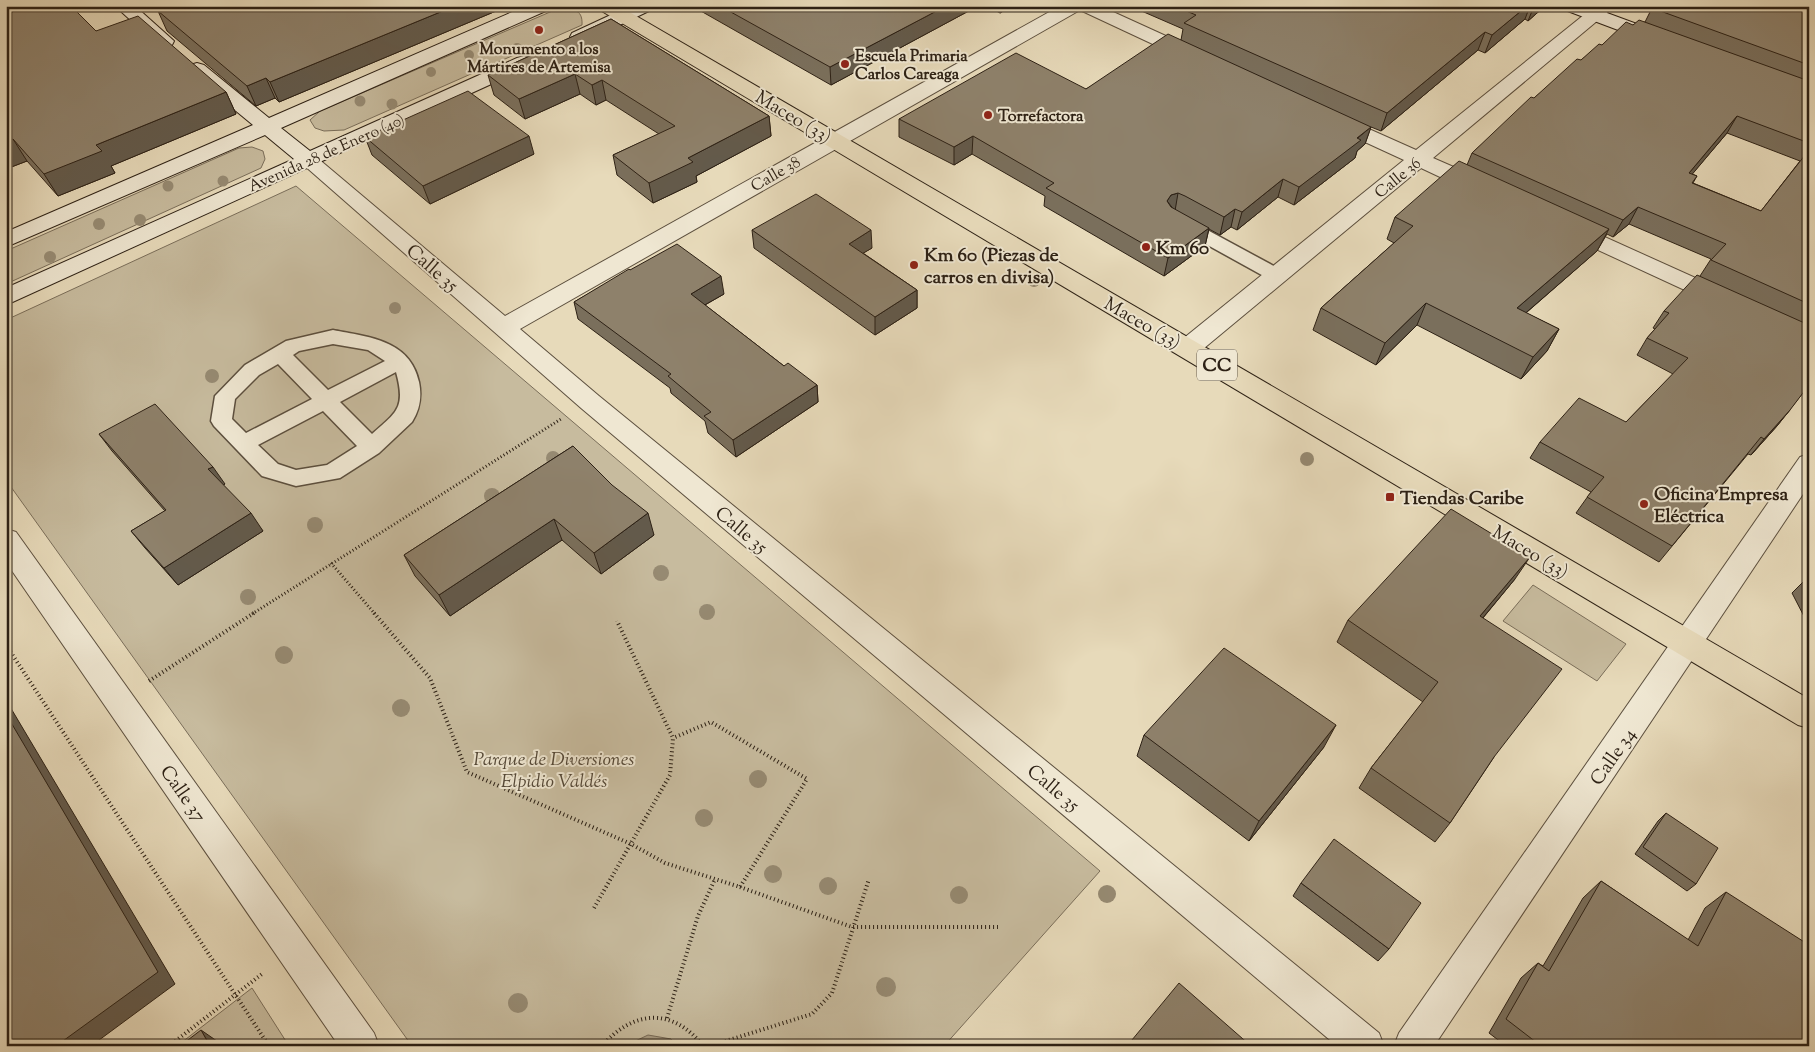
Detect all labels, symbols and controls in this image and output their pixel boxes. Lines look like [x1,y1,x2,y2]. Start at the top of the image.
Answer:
marker: Monumento a los Mártires de Artemisa [533,24,545,36]
place label: Monumento a los Mártires de Artemisa [467,39,611,80]
place label: Escuela Primaria Carlos Careaga [855,46,968,87]
marker: Escuela Primaria Carlos Careaga [839,58,851,70]
street label: Maceo (33) [749,85,836,152]
place label: Torrefactora [998,106,1084,129]
street label: Avenida 28 de Enero (40) [245,109,409,199]
marker: Torrefactora [982,109,994,121]
street label: Calle 38 [747,152,805,199]
street label: Calle 36 [1370,153,1427,205]
place label: Km 60 [1156,236,1209,263]
street label: Calle 35 [399,239,464,300]
marker: Km 60 [1140,241,1152,253]
place label: Km 60 (Piezas de carros en divisa) [924,243,1059,292]
marker: Km 60 (Piezas de carros en divisa) [908,259,920,271]
street label: Maceo (33) [1098,291,1185,357]
road number: CC [1197,350,1237,380]
place label: Oficina Empresa Eléctrica [1654,482,1789,531]
place label: Tiendas Caribe [1400,486,1524,513]
marker: Tiendas Caribe [1384,491,1396,503]
marker: Oficina Empresa Eléctrica [1638,498,1650,510]
street label: Calle 35 [708,501,773,561]
street label: Maceo (33) [1486,520,1573,587]
street label: Calle 34 [1585,723,1644,792]
park label: Parque de Diversiones Elpidio Valdés [474,747,634,796]
street label: Calle 35 [1020,759,1085,819]
street label: Calle 37 [152,760,212,829]

